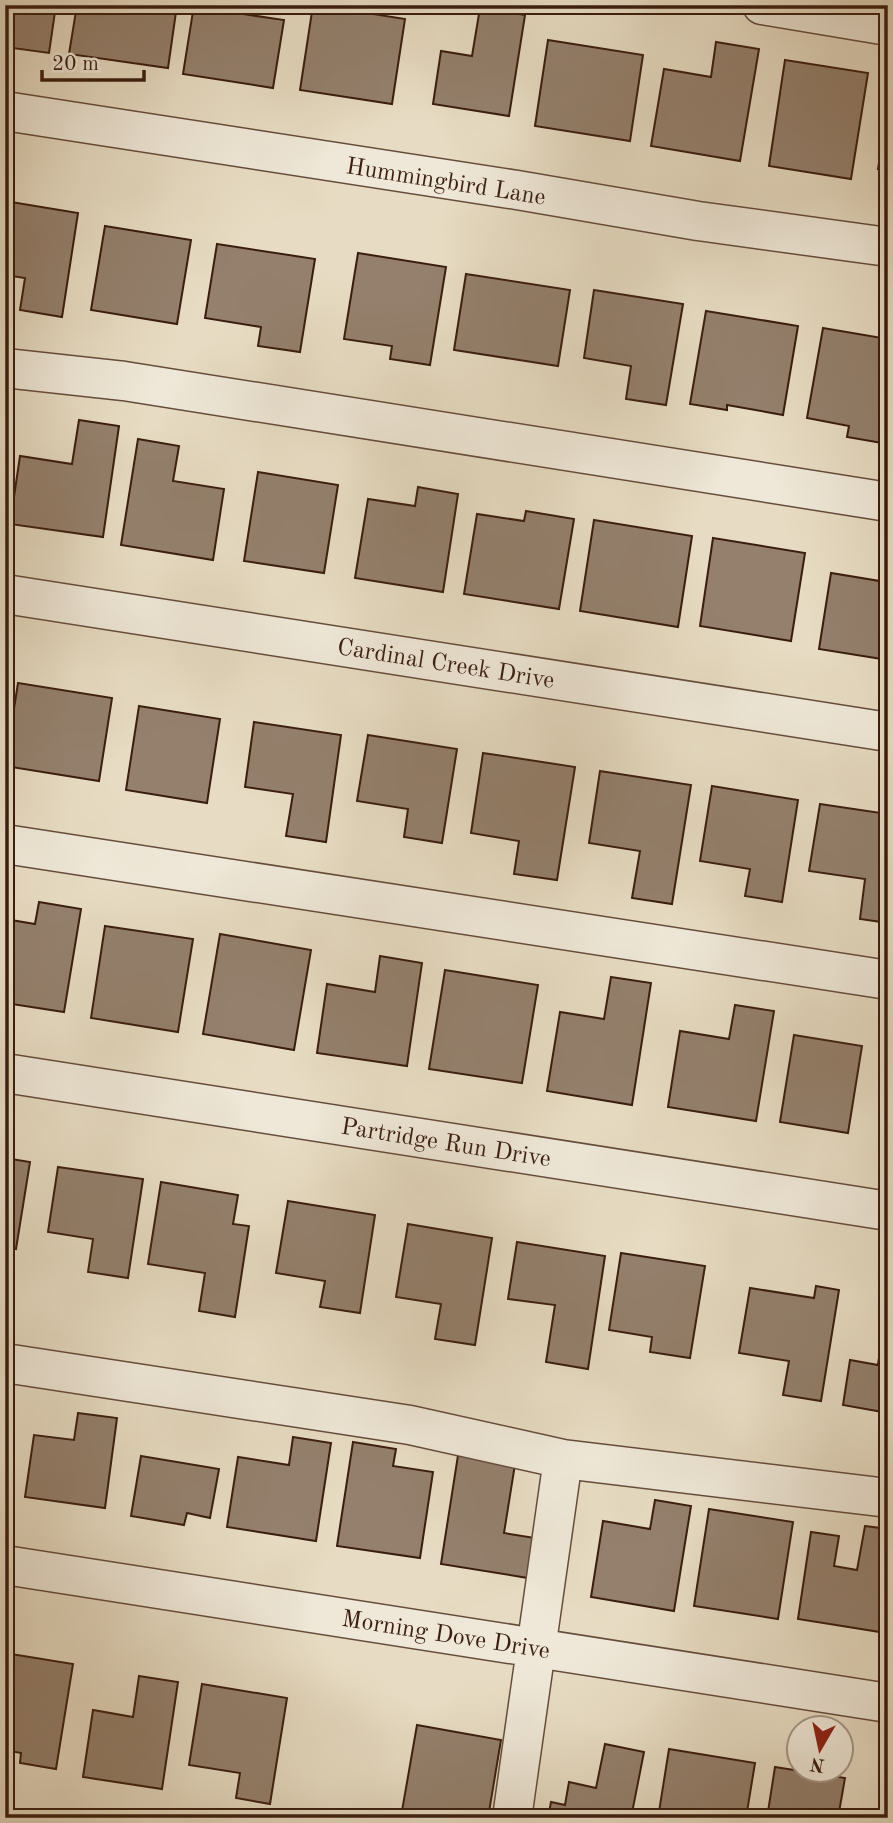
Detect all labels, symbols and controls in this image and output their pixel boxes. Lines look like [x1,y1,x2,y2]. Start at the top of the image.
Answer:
scale bar [42,38,144,82]
text: 20 m [52,54,99,75]
street label: Hummingbird Lane [344,155,547,211]
street label: Cardinal Creek Drive [335,636,556,694]
street label: Partridge Run Drive [339,1116,552,1172]
street label: Morning Dove Drive [340,1608,552,1664]
north arrow [784,1714,854,1784]
text: N [809,1753,826,1774]

